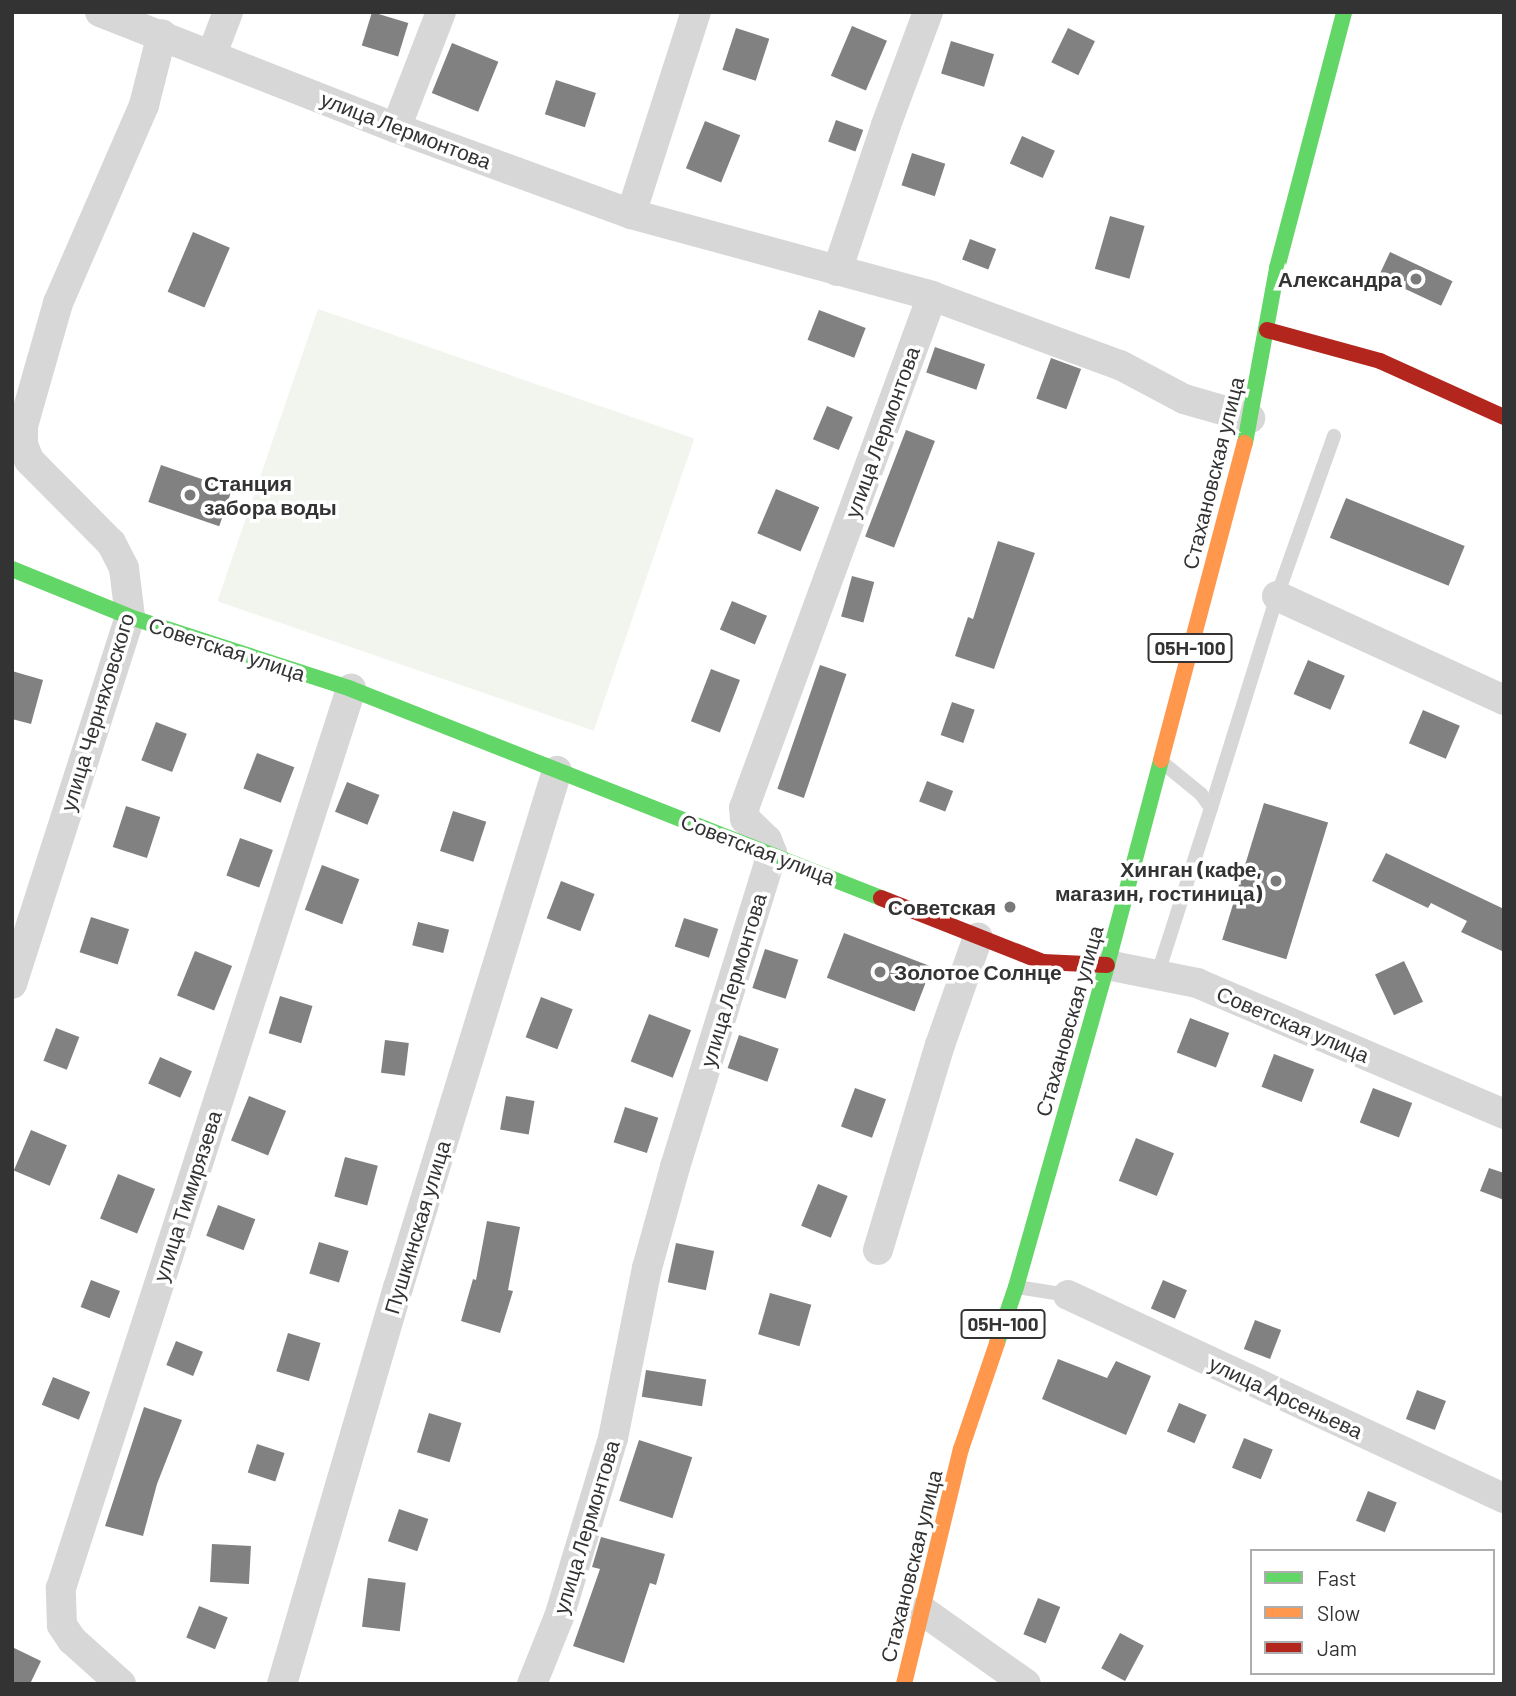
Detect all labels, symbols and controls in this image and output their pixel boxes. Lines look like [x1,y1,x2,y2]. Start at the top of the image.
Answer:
street label: улица Лермонтова [317,86,495,174]
place label: Александра [1278,266,1402,292]
marker: Александра [1408,271,1424,287]
street label: улица Лермонтова [839,343,925,521]
street label: Стахановская улица [1177,374,1249,572]
place label: Станция забора воды [204,470,337,520]
marker: Станция забора воды [182,487,198,503]
street label: улица Черняховского [55,610,139,814]
street label: Советская улица [145,612,309,686]
road number: 05Н-100 [1146,632,1234,664]
street label: Советская улица [677,808,839,890]
place label: Хинган (кафе, магазин, гостиница) [1055,856,1262,906]
marker: Хинган (кафе, магазин, гостиница) [1268,873,1284,889]
street label: улица Лермонтова [695,890,771,1070]
place label: Советская [888,894,996,920]
marker: Советская [1002,899,1018,915]
street label: Стахановская улица [1030,923,1108,1119]
place label: Золотое Солнце [894,959,1062,985]
marker: Золотое Солнце [872,964,888,980]
street label: Советская улица [1213,981,1373,1067]
street label: улица Тимирязева [147,1107,227,1285]
street label: Пушкинская улица [379,1137,455,1317]
road number: 05Н-100 [959,1308,1047,1340]
street label: улица Арсеньева [1205,1350,1367,1444]
street label: улица Лермонтова [548,1437,624,1617]
street label: Стахановская улица [875,1467,947,1665]
legend [1250,1549,1495,1675]
text: Fast [1317,1565,1357,1590]
text: Slow [1317,1600,1360,1625]
text: Jam [1317,1635,1357,1660]

